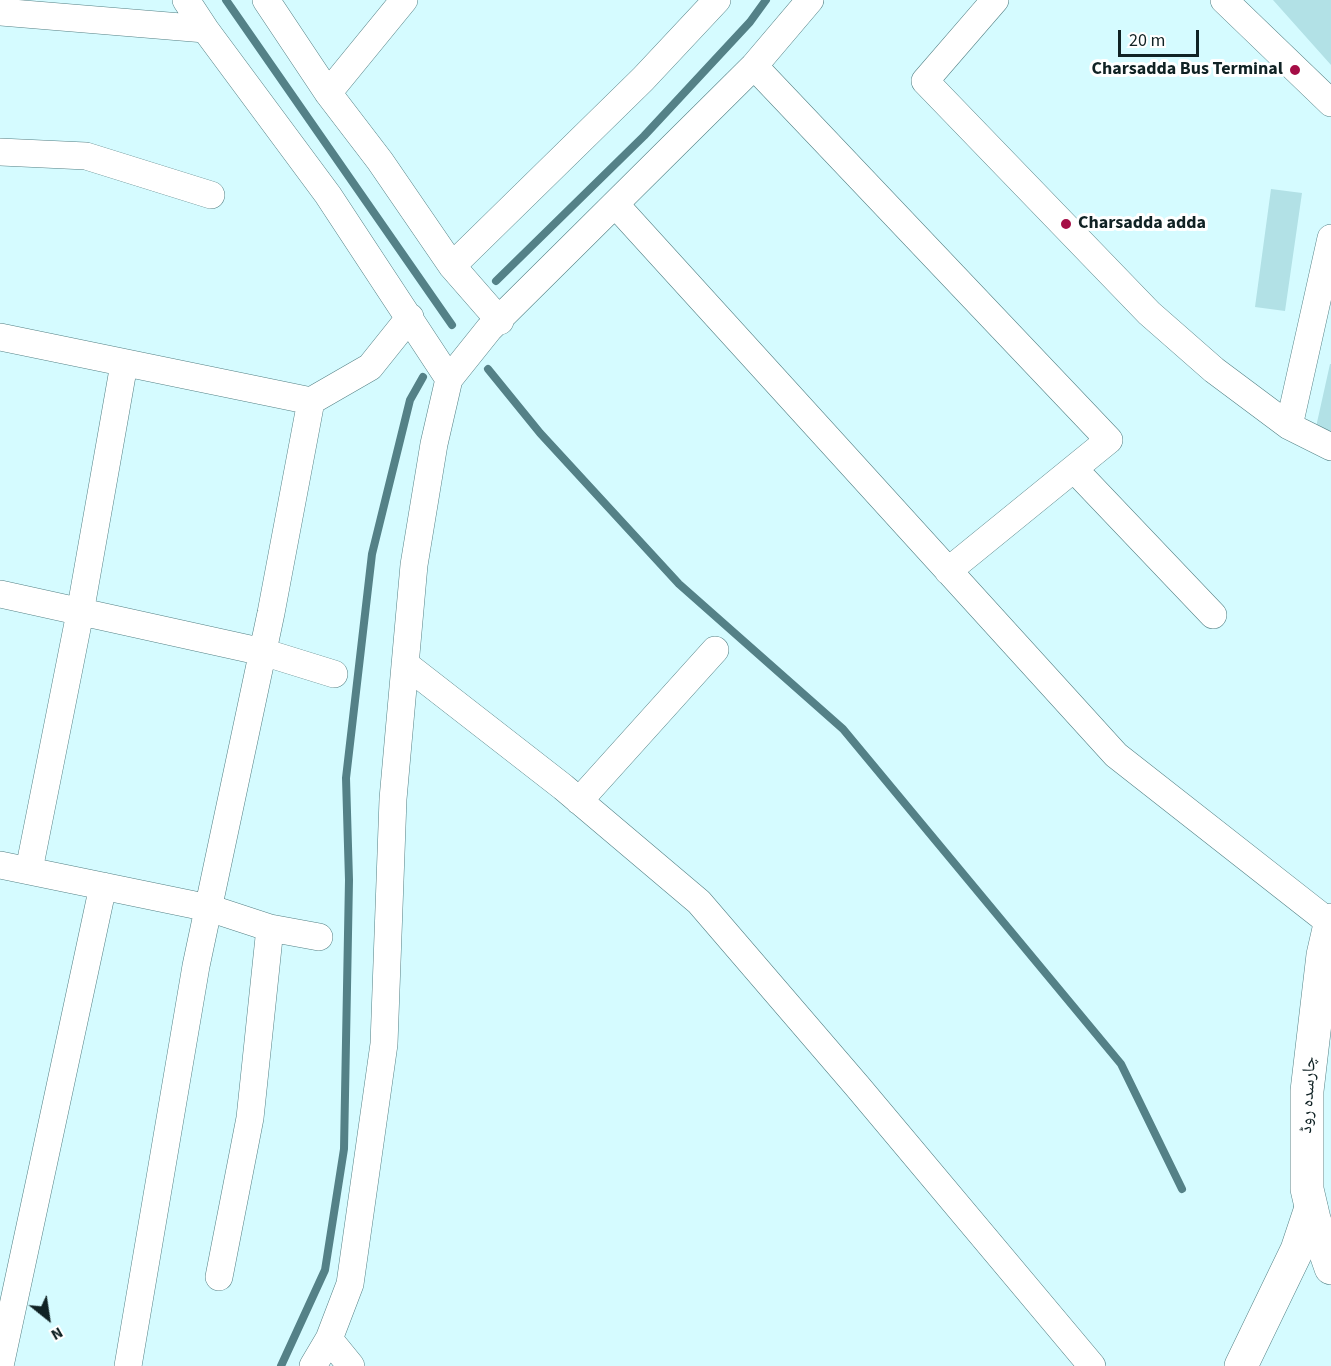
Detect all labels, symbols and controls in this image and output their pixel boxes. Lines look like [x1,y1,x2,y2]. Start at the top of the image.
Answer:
scale bar [1121,18,1202,56]
text: 20 m [1129,28,1165,53]
place label: Charsadda Bus Terminal [1091,59,1283,81]
marker: Charsadda Bus Terminal [1288,63,1302,77]
place label: Charsadda adda [1078,213,1206,235]
marker: Charsadda adda [1059,217,1073,231]
street label: چارسدہ روڈ [1296,1056,1322,1134]
north arrow [18,1288,78,1348]
text: N [47,1321,67,1346]

